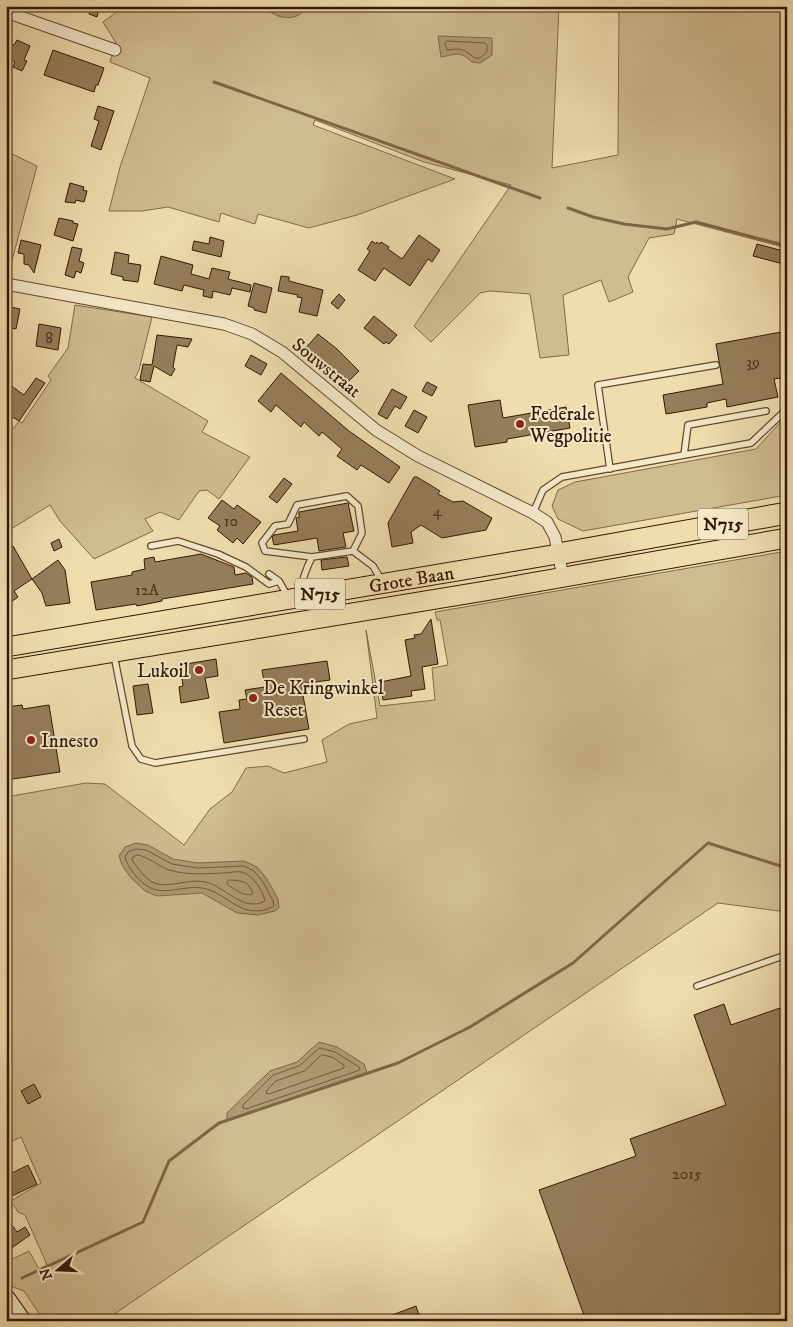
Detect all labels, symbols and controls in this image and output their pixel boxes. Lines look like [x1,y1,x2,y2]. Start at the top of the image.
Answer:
house number: 8 [45,328,53,348]
street label: Souwstraat [287,333,365,403]
house number: 39 [746,352,760,372]
place label: Federale Wegpolitie [529,403,612,448]
marker: Federale Wegpolitie [514,418,526,430]
house number: 4 [432,501,442,521]
road number: N715 [698,508,748,540]
house number: 10 [224,511,238,531]
street label: Grote Baan [367,562,456,599]
road number: N715 [295,578,345,610]
house number: 12A [135,580,160,600]
place label: Lukoil [137,660,189,683]
marker: Lukoil [193,664,205,676]
place label: De Kringwinkel Reset [263,677,384,722]
marker: De Kringwinkel Reset [247,692,259,704]
place label: Innesto [41,730,98,753]
marker: Innesto [25,734,37,746]
house number: 2015 [672,1164,702,1184]
north arrow [32,1244,82,1294]
text: N [36,1265,57,1282]

